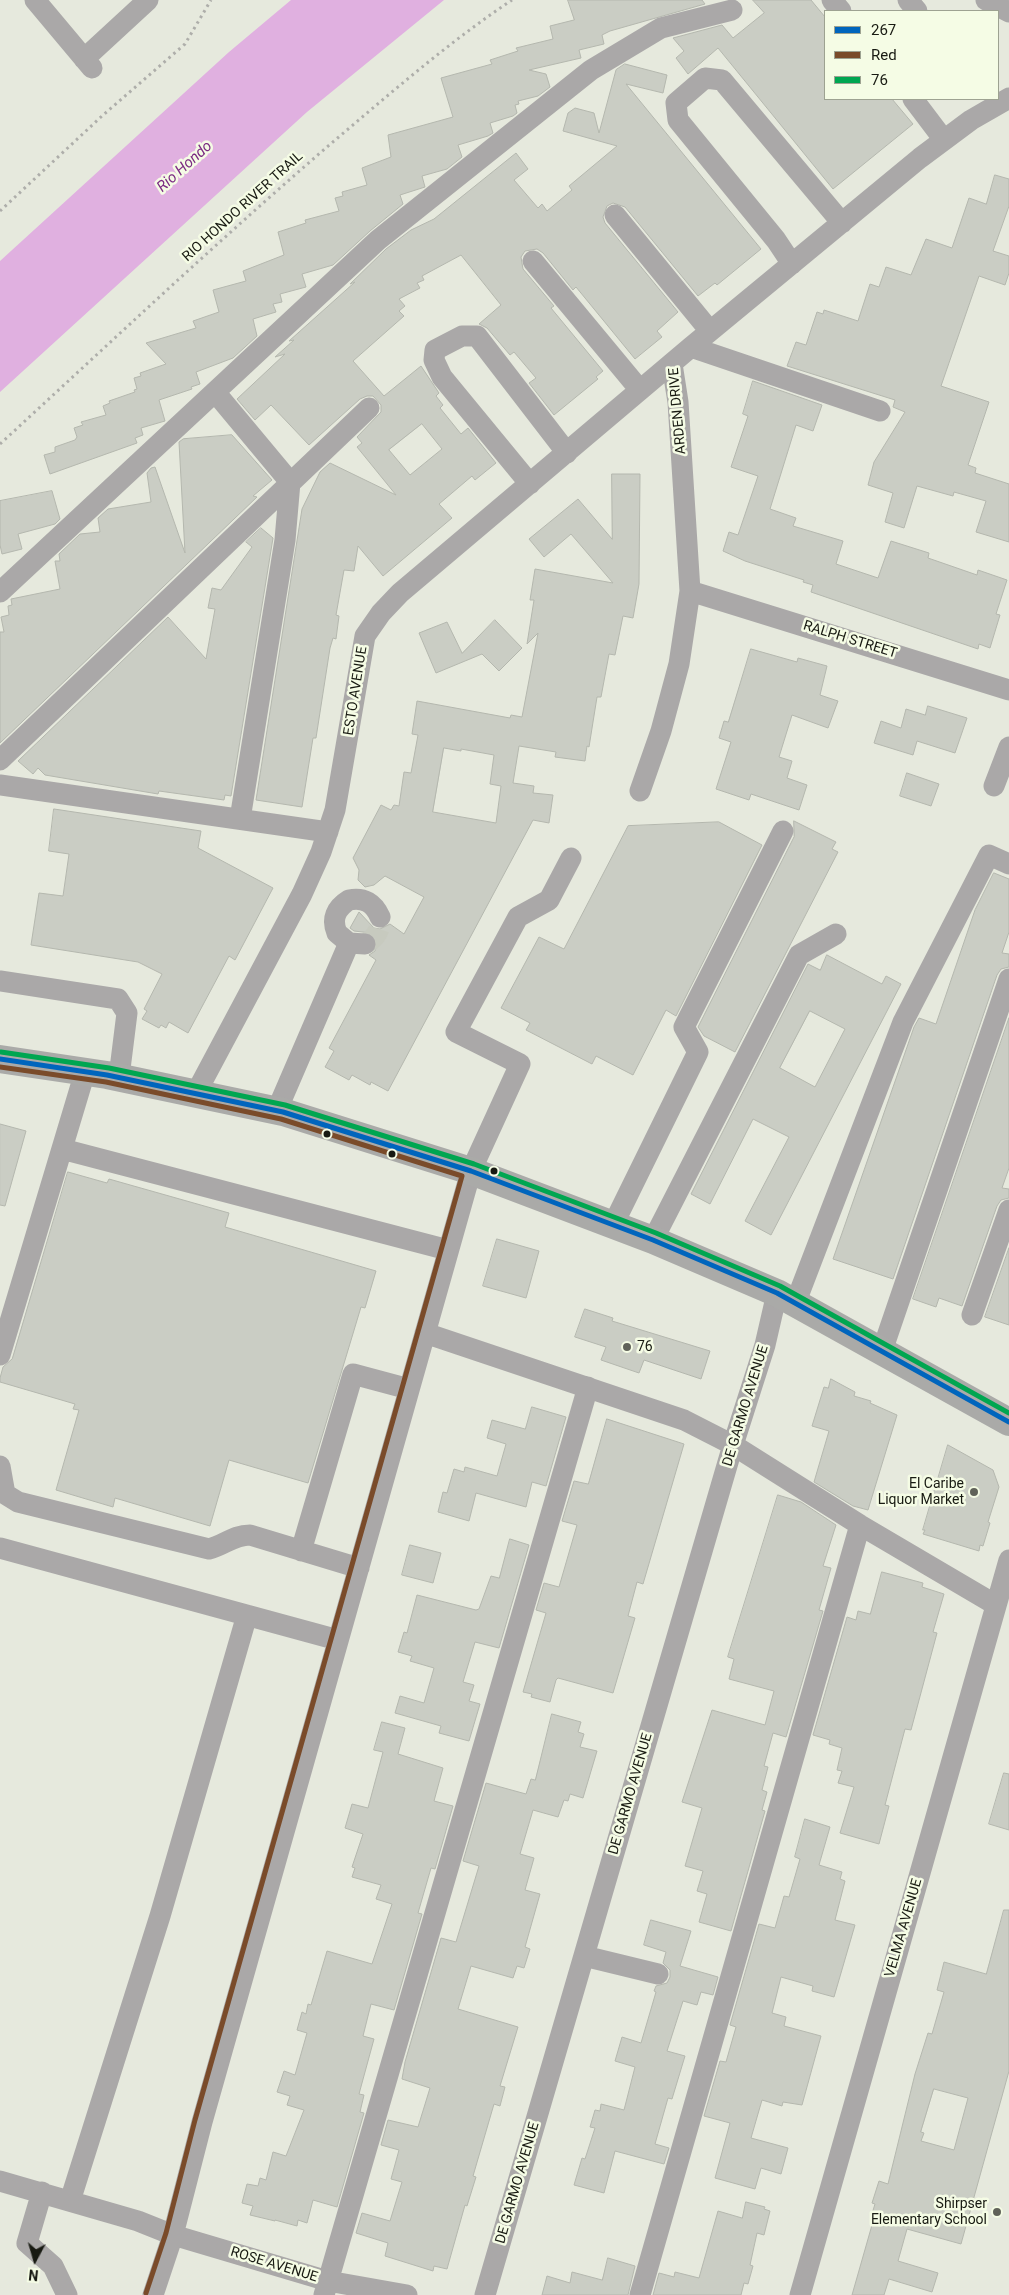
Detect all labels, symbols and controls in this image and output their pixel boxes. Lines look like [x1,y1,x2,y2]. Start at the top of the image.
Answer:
legend [824,10,999,100]
text: 267 [871,21,896,39]
text: Red [871,46,897,64]
text: 76 [871,71,888,89]
water label: Rio Hondo [154,138,216,196]
street label: RIO HONDO RIVER TRAIL [179,148,307,266]
street label: ARDEN DRIVE [666,367,690,455]
street label: RALPH STREET [801,618,899,662]
street label: ESTO AVENUE [341,645,371,737]
unlabelled marker [322,1129,332,1139]
unlabelled marker [387,1149,397,1159]
unlabelled marker [489,1166,499,1176]
place label: 76 [637,1339,653,1355]
marker: 76 [621,1341,633,1353]
street label: DE GARMO AVENUE [720,1343,772,1469]
place label: El Caribe Liquor Market [878,1476,964,1508]
marker: El Caribe Liquor Market [968,1486,980,1498]
street label: DE GARMO AVENUE [606,1731,656,1857]
street label: VELMA AVENUE [882,1877,926,1979]
street label: DE GARMO AVENUE [493,2120,543,2246]
place label: Shirpser Elementary School [871,2196,987,2228]
marker: Shirpser Elementary School [991,2206,1003,2218]
north arrow [10,2235,60,2285]
street label: ROSE AVENUE [228,2244,320,2286]
text: N [28,2266,39,2283]

